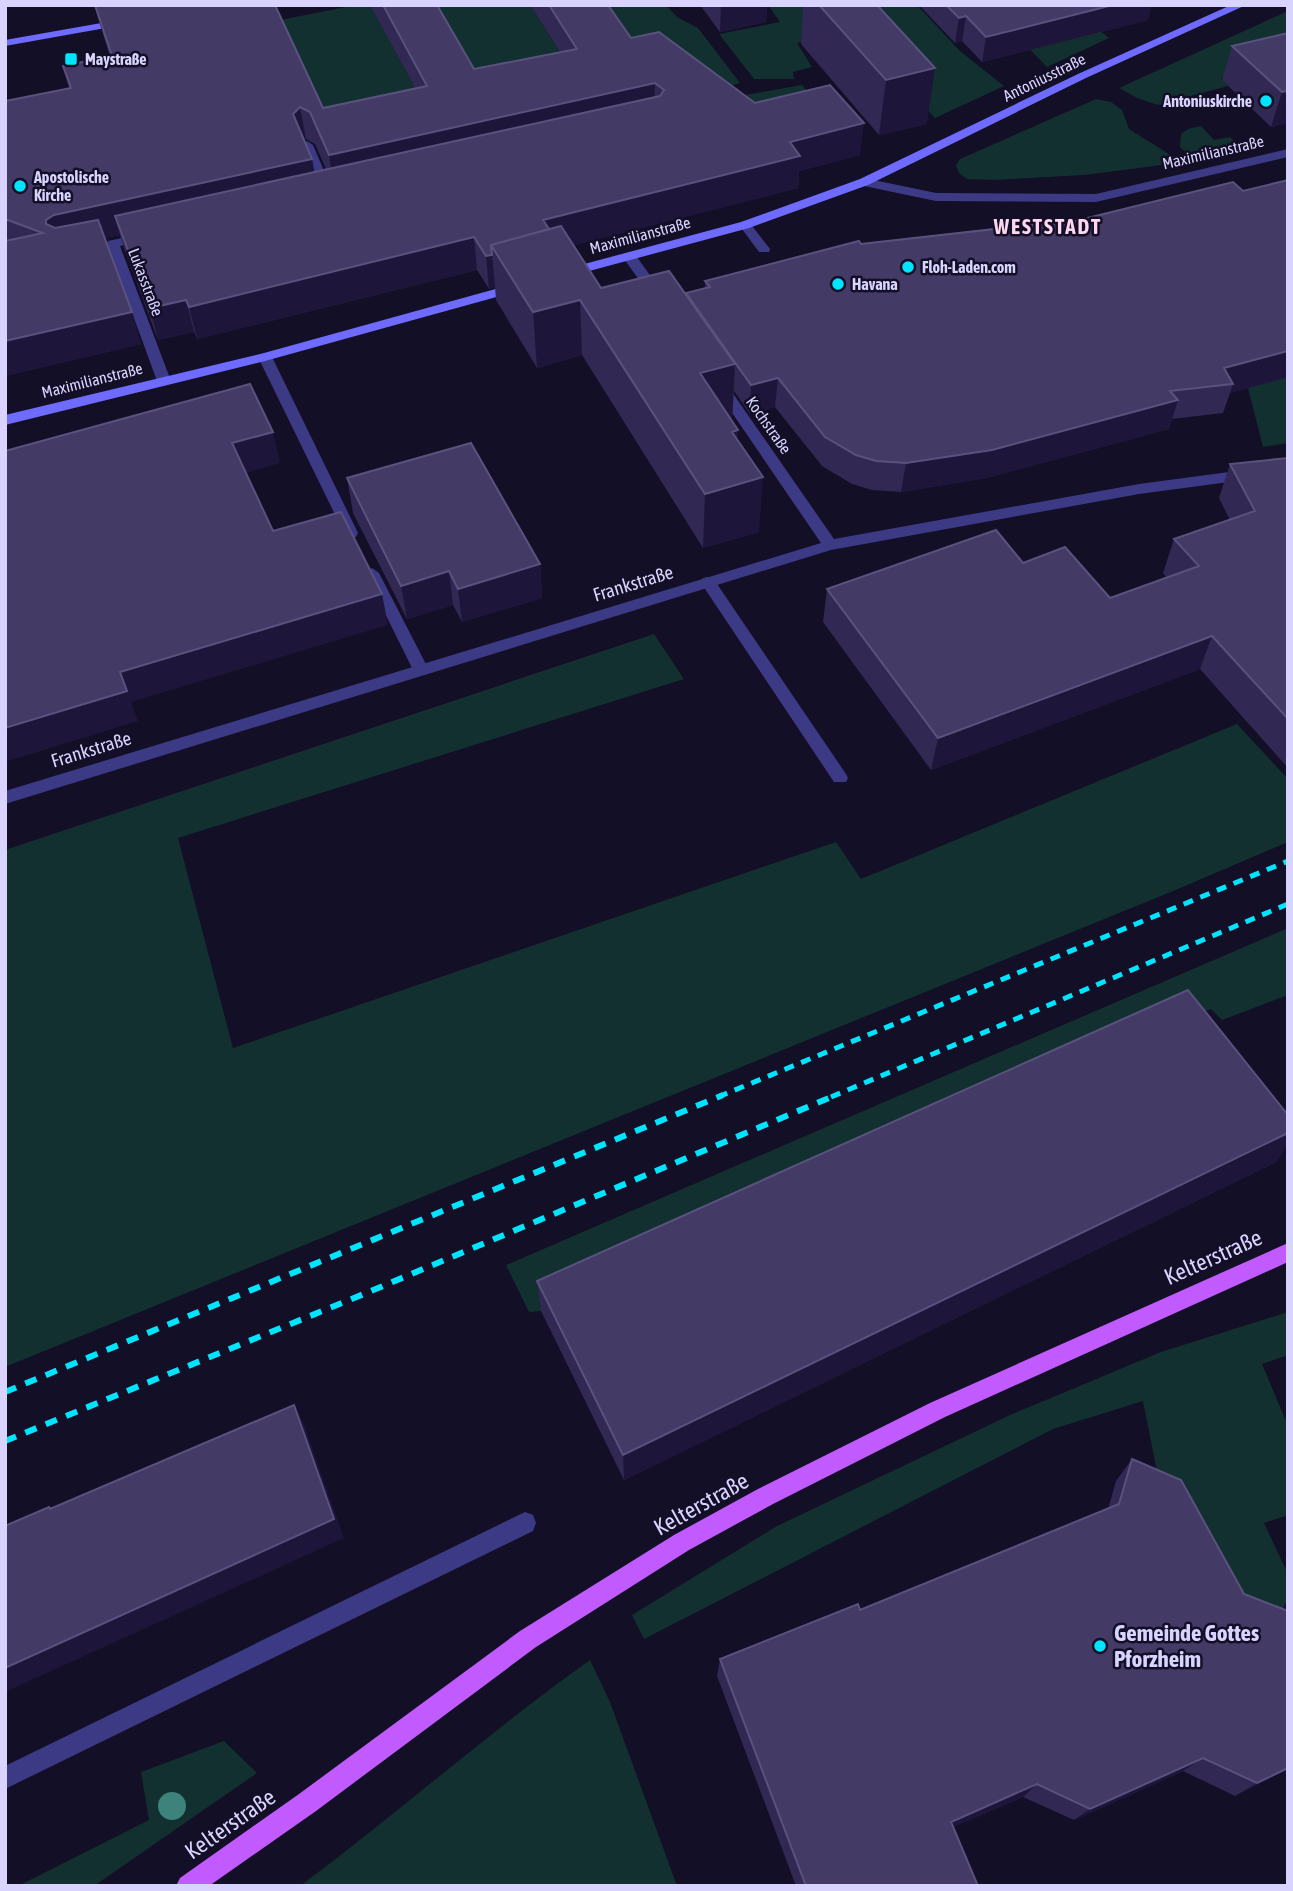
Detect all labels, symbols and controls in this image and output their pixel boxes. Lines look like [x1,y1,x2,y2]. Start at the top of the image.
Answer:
street label: Antoniusstraße [1000,49,1088,105]
place label: Maystraße [85,50,147,68]
marker: Maystraße [63,51,79,67]
place label: Antoniuskirche [1162,92,1252,110]
marker: Antoniuskirche [1258,93,1274,109]
street label: Maximilianstraße [1161,132,1265,172]
place label: Apostolische Kirche [33,168,109,204]
marker: Apostolische Kirche [12,178,28,194]
street label: Maximilianstraße [588,213,692,257]
district label: WESTSTADT [993,214,1102,238]
street label: Lukasstraße [125,246,167,318]
place label: Floh-Laden.com [922,258,1016,276]
marker: Floh-Laden.com [900,259,916,275]
place label: Havana [852,275,898,293]
marker: Havana [830,276,846,292]
street label: Maximilianstraße [40,359,144,401]
street label: Kochstraße [743,393,795,457]
street label: Frankstraße [590,560,676,606]
street label: Frankstraße [48,726,134,772]
street label: Kelterstraße [1160,1224,1266,1290]
street label: Kelterstraße [649,1467,753,1541]
place label: Gemeinde Gottes Pforzheim [1114,1620,1259,1672]
marker: Gemeinde Gottes Pforzheim [1092,1638,1108,1654]
street label: Kelterstraße [180,1784,280,1864]

